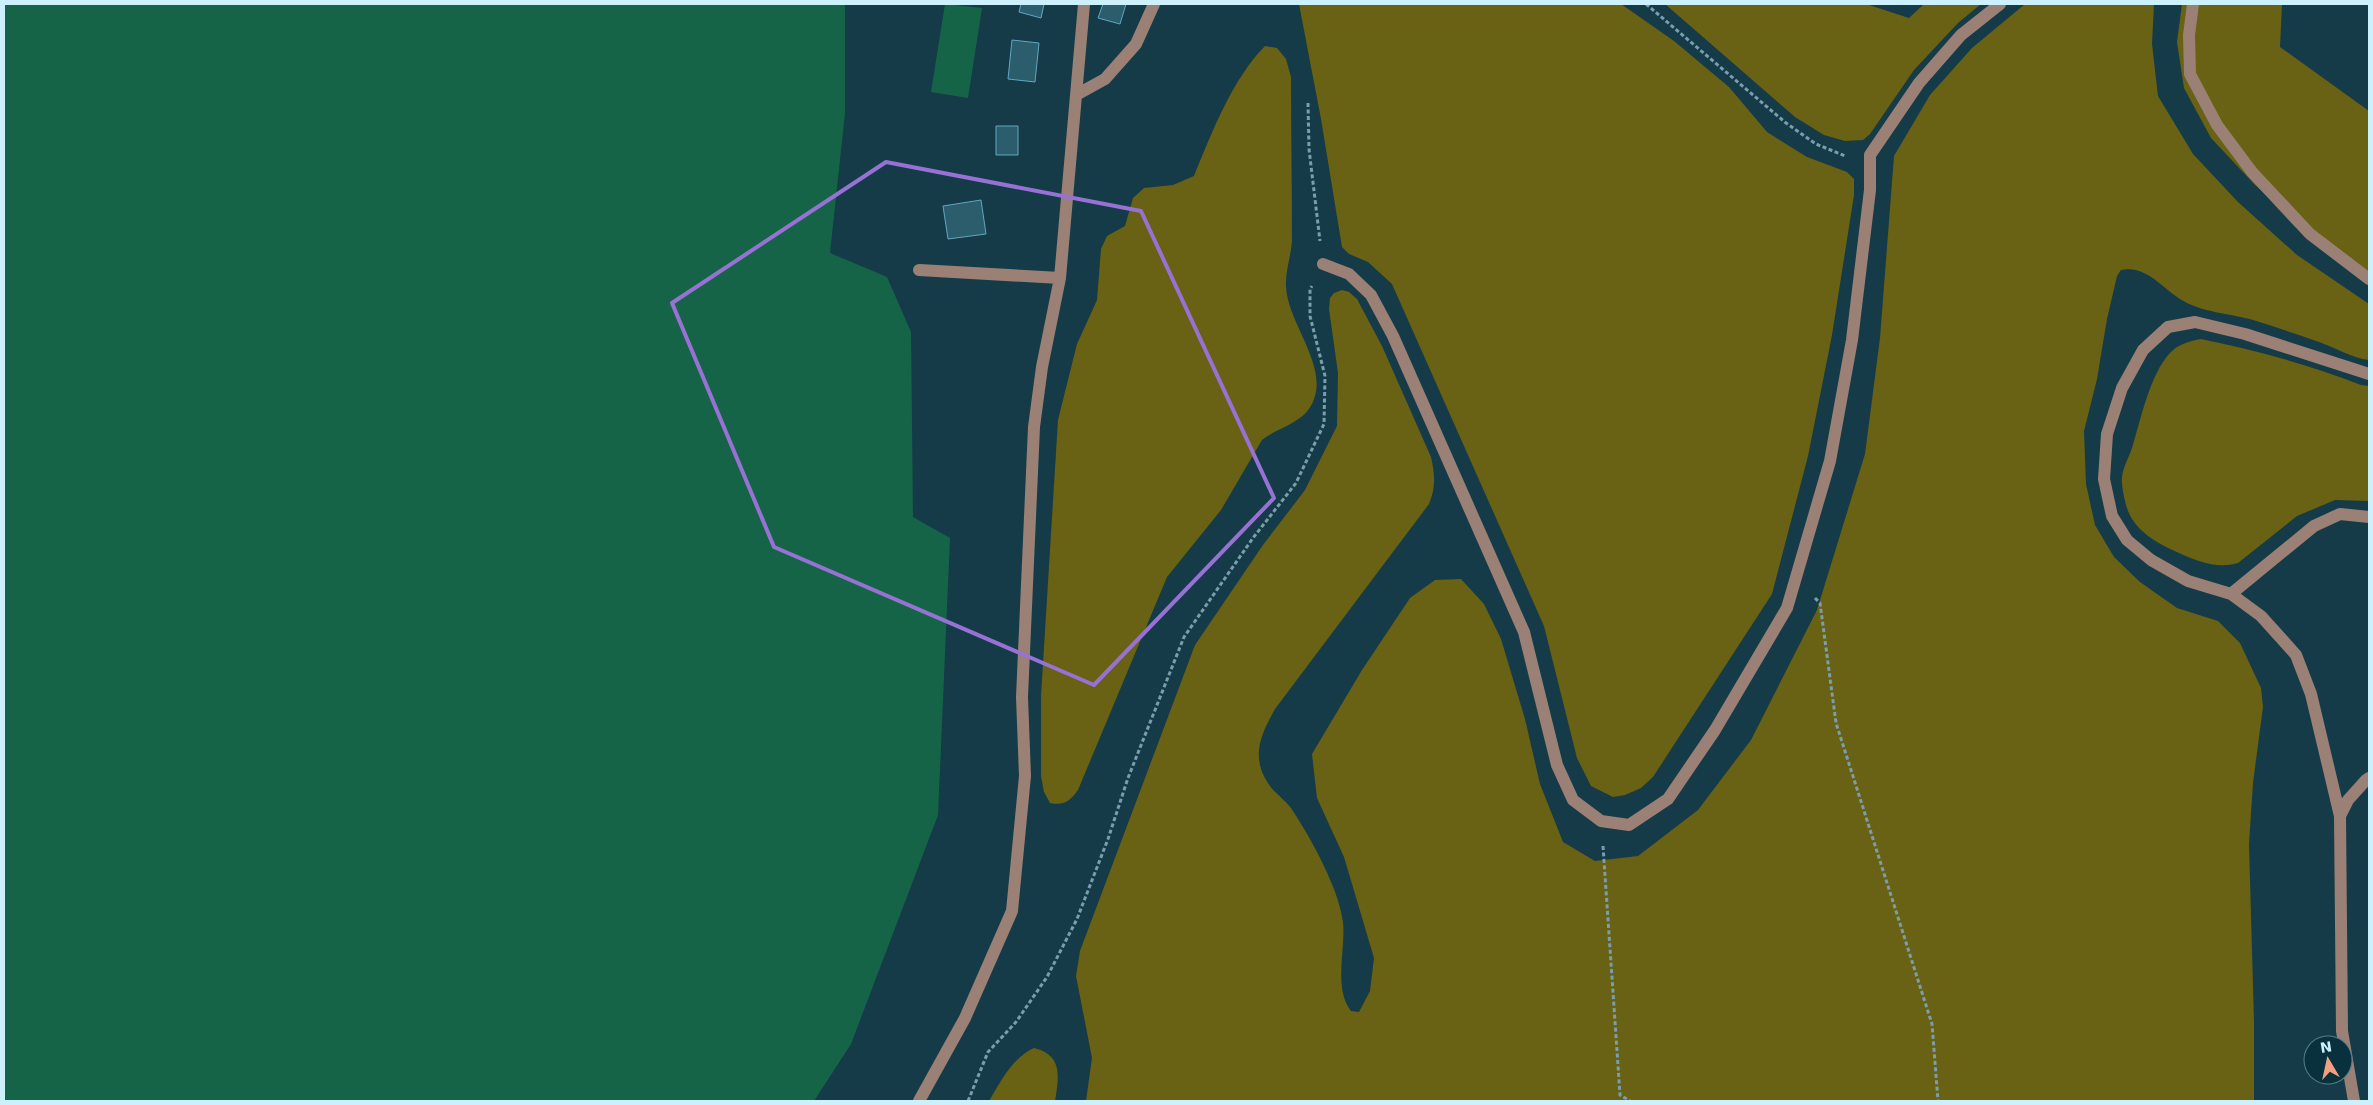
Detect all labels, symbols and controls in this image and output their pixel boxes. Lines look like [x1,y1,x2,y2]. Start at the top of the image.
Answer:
north arrow [2303,1035,2353,1085]
text: N [2319,1038,2333,1056]

